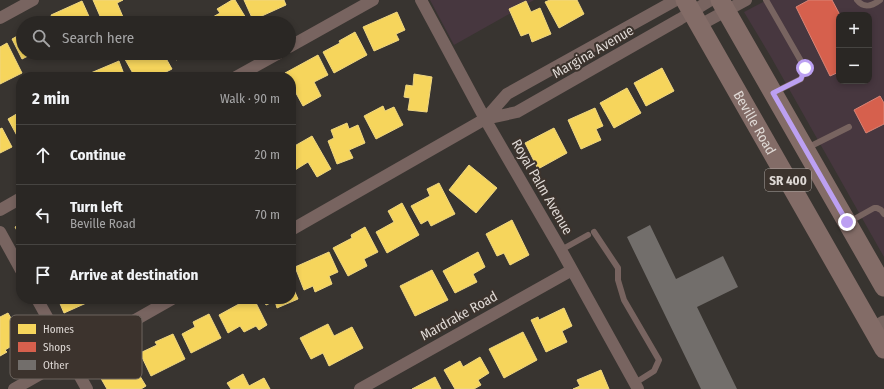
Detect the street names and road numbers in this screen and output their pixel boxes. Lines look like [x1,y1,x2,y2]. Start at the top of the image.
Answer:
street label: Margina Avenue [549,22,637,82]
street label: Beville Road [730,87,780,158]
street label: Royal Palm Avenue [508,136,576,238]
road number: SR 400 [765,169,811,191]
street label: Mardrake Road [417,288,501,344]

